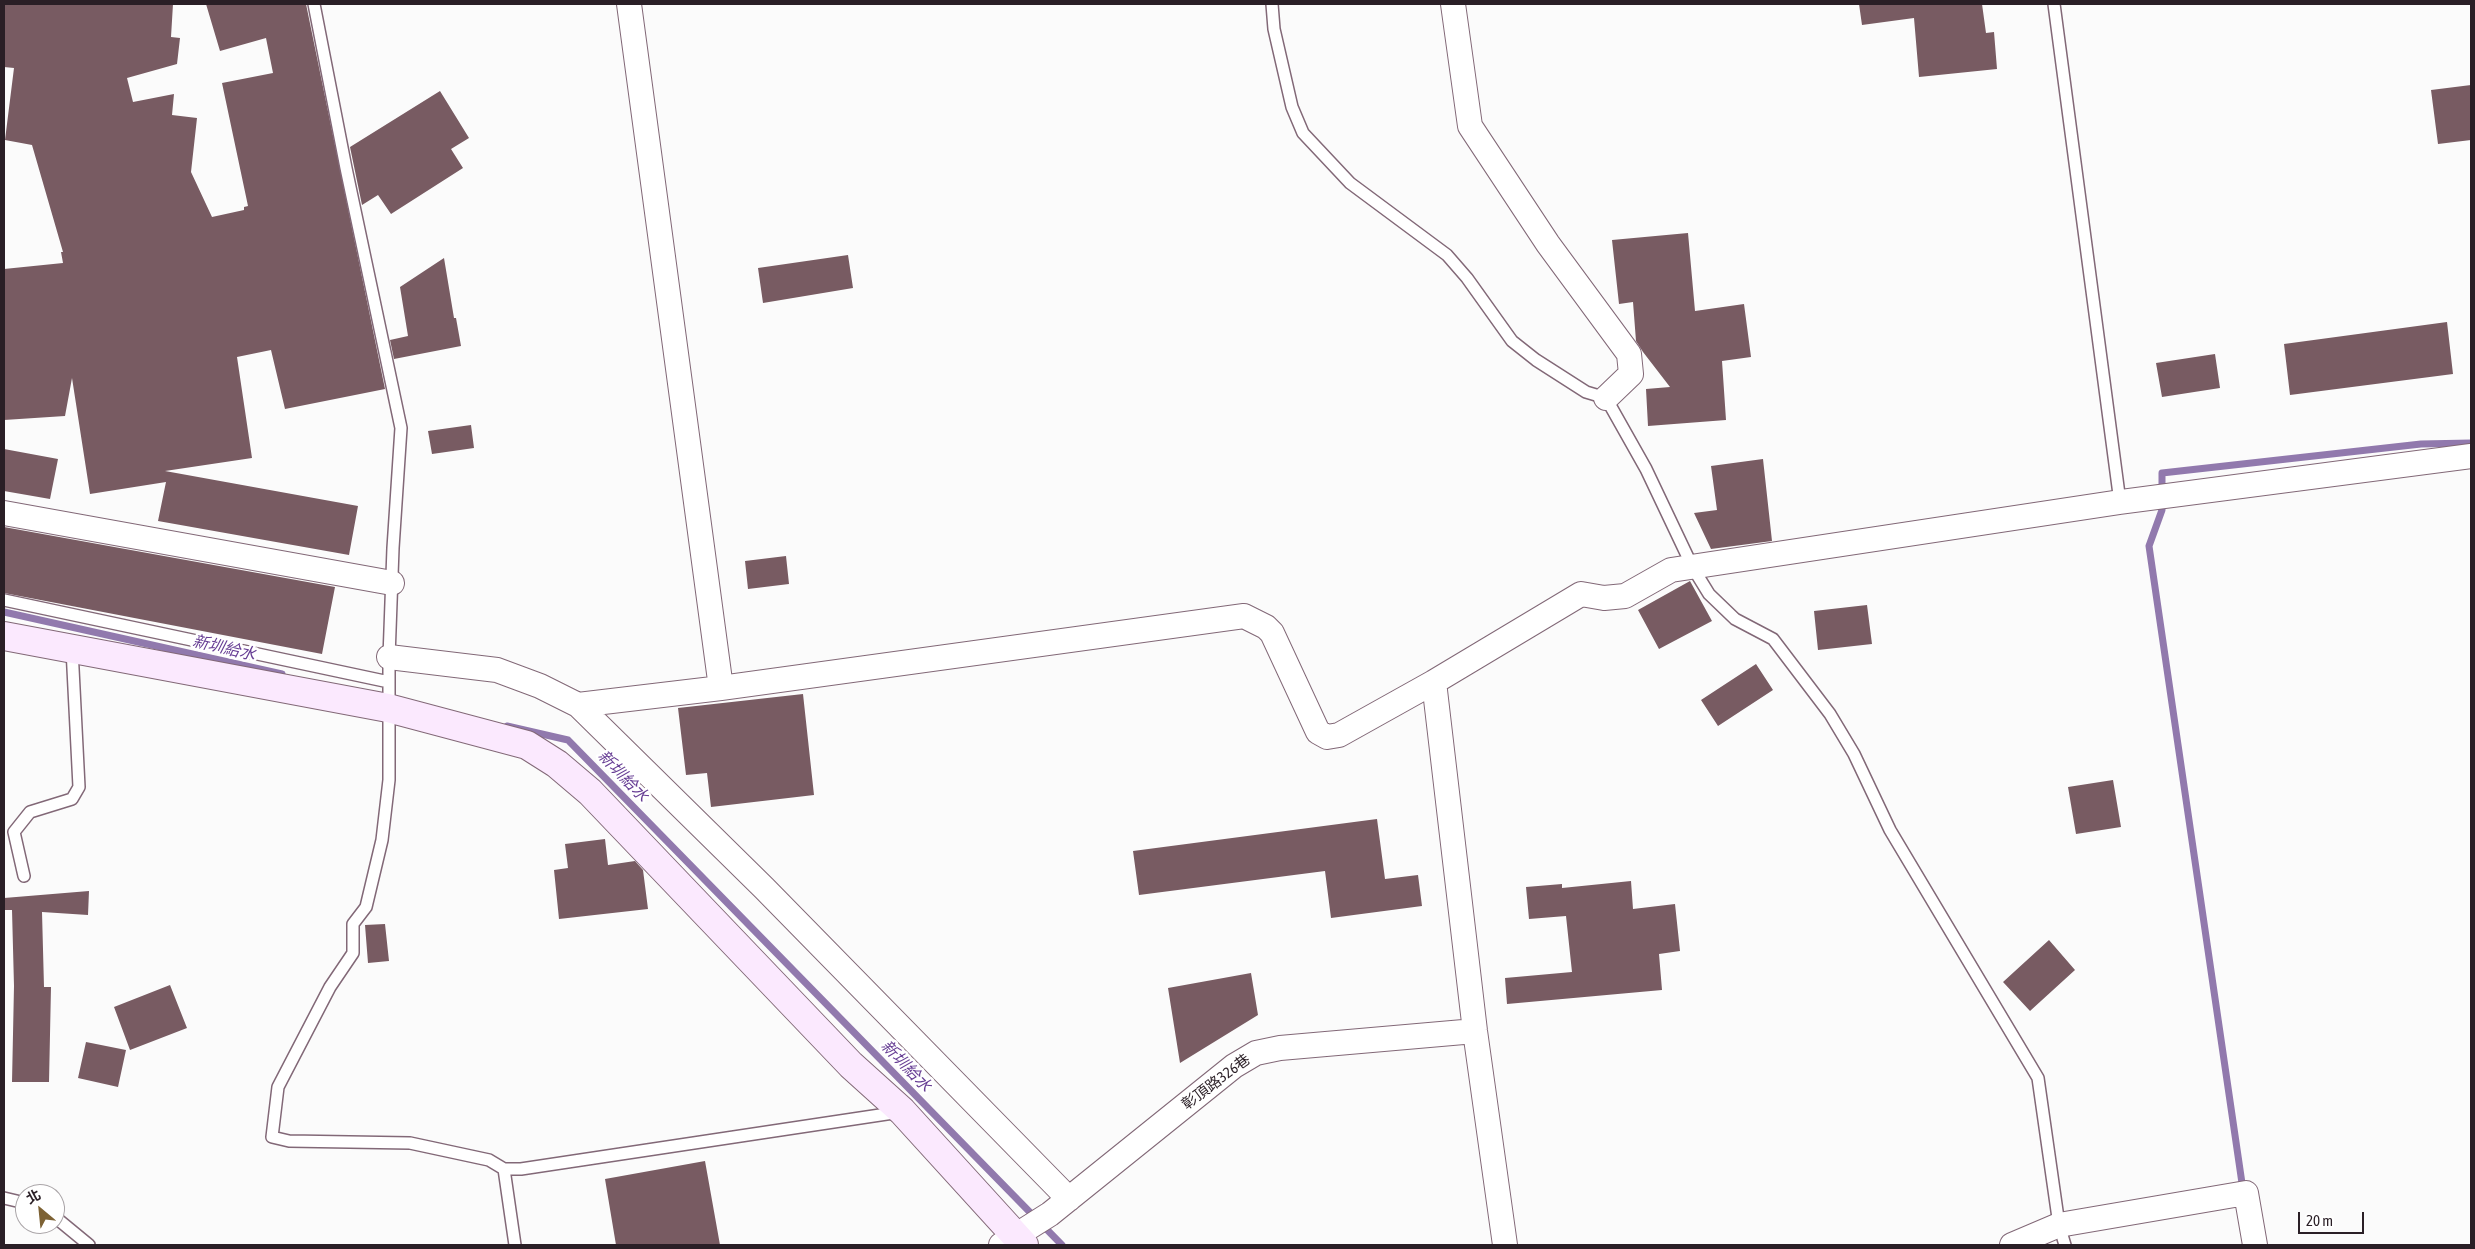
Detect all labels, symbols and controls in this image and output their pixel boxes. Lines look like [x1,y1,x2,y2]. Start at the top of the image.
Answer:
water label: 新圳給水 [191,631,257,665]
water label: 新圳給水 [594,746,652,806]
water label: 新圳給水 [877,1036,935,1096]
street label: 彰頂路326巷 [1178,1050,1254,1114]
north arrow [15,1184,65,1234]
text: 北 [23,1186,43,1207]
scale bar [2300,1202,2366,1234]
text: 20 m [2306,1212,2333,1229]

